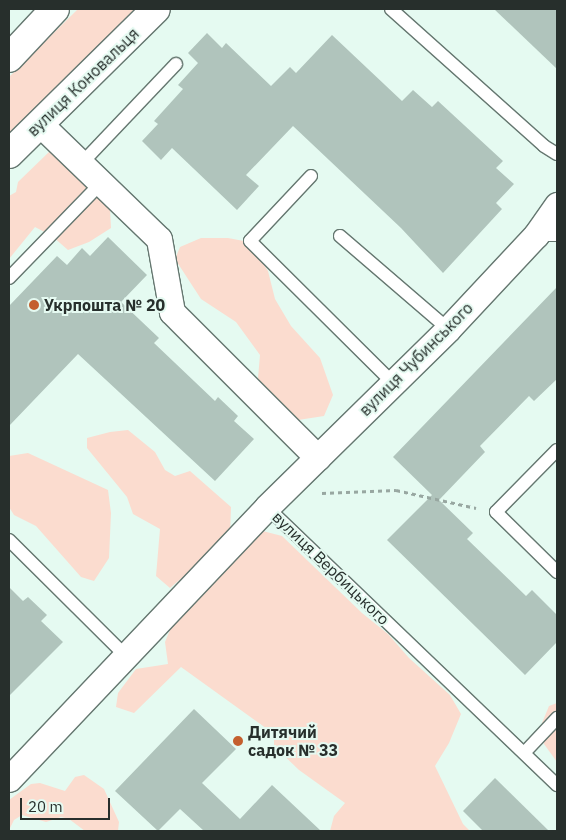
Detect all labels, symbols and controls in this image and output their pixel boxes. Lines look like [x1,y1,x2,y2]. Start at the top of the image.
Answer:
street label: вулиця Коновальця [23,24,143,140]
place label: Укрпошта № 20 [44,295,165,315]
street label: вулиця Чубинського [355,298,477,420]
marker: Укрпошта № 20 [28,299,40,311]
street label: вулиця Вербицького [269,507,393,629]
place label: Дитячий садок № 33 [248,722,338,760]
marker: Дитячий садок № 33 [232,735,244,747]
scale bar [22,788,112,820]
text: 20 m [28,797,63,816]

